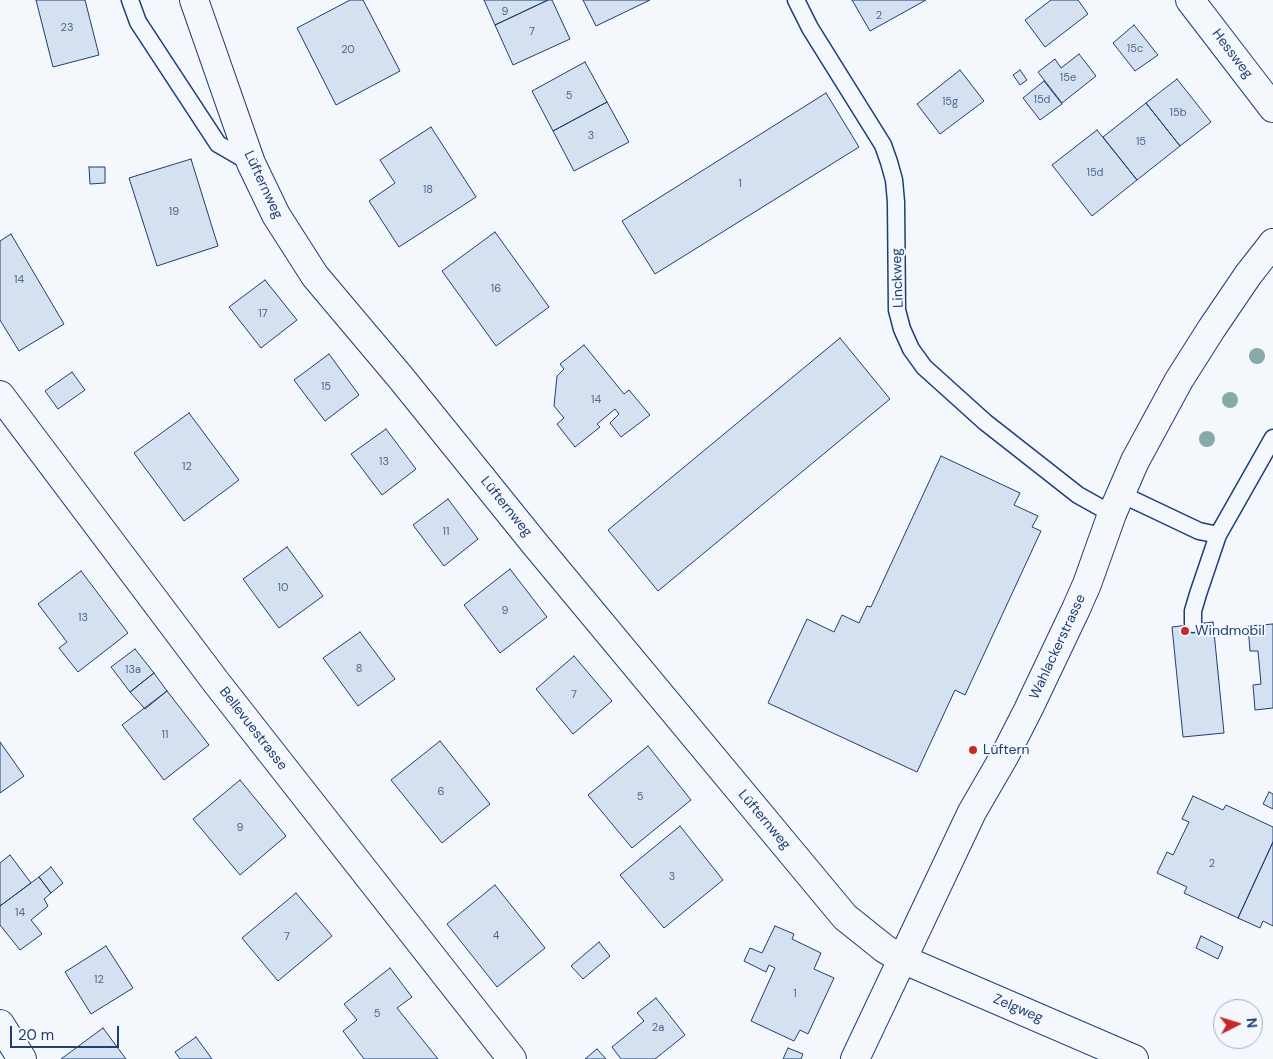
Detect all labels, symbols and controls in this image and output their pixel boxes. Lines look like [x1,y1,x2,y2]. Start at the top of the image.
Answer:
house number: 9 [502,5,508,19]
house number: 2 [876,9,882,23]
house number: 23 [61,21,73,35]
house number: 7 [529,25,535,39]
street label: Hessweg [1208,26,1256,82]
house number: 15c [1127,42,1143,56]
house number: 20 [341,43,355,57]
house number: 15e [1060,71,1076,85]
house number: 5 [566,89,572,103]
house number: 15d [1033,93,1051,107]
house number: 15g [942,95,958,109]
house number: 15b [1169,106,1187,120]
house number: 3 [588,129,594,143]
house number: 15 [1136,135,1146,149]
street label: Lüfternweg [240,148,286,222]
house number: 15d [1086,166,1104,180]
house number: 1 [738,177,742,191]
house number: 18 [423,183,433,197]
house number: 19 [169,205,179,219]
street label: Linckweg [889,248,907,308]
house number: 14 [14,273,24,287]
house number: 16 [491,282,501,296]
house number: 17 [258,307,268,321]
house number: 15 [321,380,331,394]
house number: 14 [591,393,601,407]
house number: 13 [379,455,389,469]
house number: 12 [182,460,192,474]
street label: Lüfternweg [477,473,535,541]
house number: 11 [443,525,449,539]
house number: 10 [278,581,288,595]
street label: Wahlackerstrasse [1026,592,1090,702]
house number: 9 [502,604,508,618]
house number: 13 [78,611,88,625]
place label: Windmobil [1195,623,1265,639]
marker: Windmobil [1179,625,1191,637]
house number: 8 [356,662,362,676]
house number: 13a [125,663,141,677]
street label: Bellevuestrasse [215,684,291,774]
house number: 7 [571,688,577,702]
house number: 11 [162,728,168,742]
place label: Lüftern [983,742,1030,758]
marker: Lüftern [967,744,979,756]
house number: 6 [438,785,444,799]
street label: Lüfternweg [734,787,794,853]
house number: 5 [637,790,643,804]
house number: 9 [237,821,243,835]
house number: 2 [1209,857,1215,871]
house number: 3 [669,870,675,884]
house number: 14 [15,906,25,920]
house number: 4 [493,929,499,943]
house number: 7 [284,930,290,944]
house number: 12 [94,973,104,987]
house number: 1 [793,987,797,1001]
street label: Zelgweg [991,991,1045,1027]
north arrow [1213,999,1263,1049]
house number: 5 [374,1007,380,1021]
scale bar [12,1016,121,1048]
text: N [1243,1017,1261,1029]
house number: 2a [652,1021,664,1035]
text: 20 m [18,1025,54,1045]

